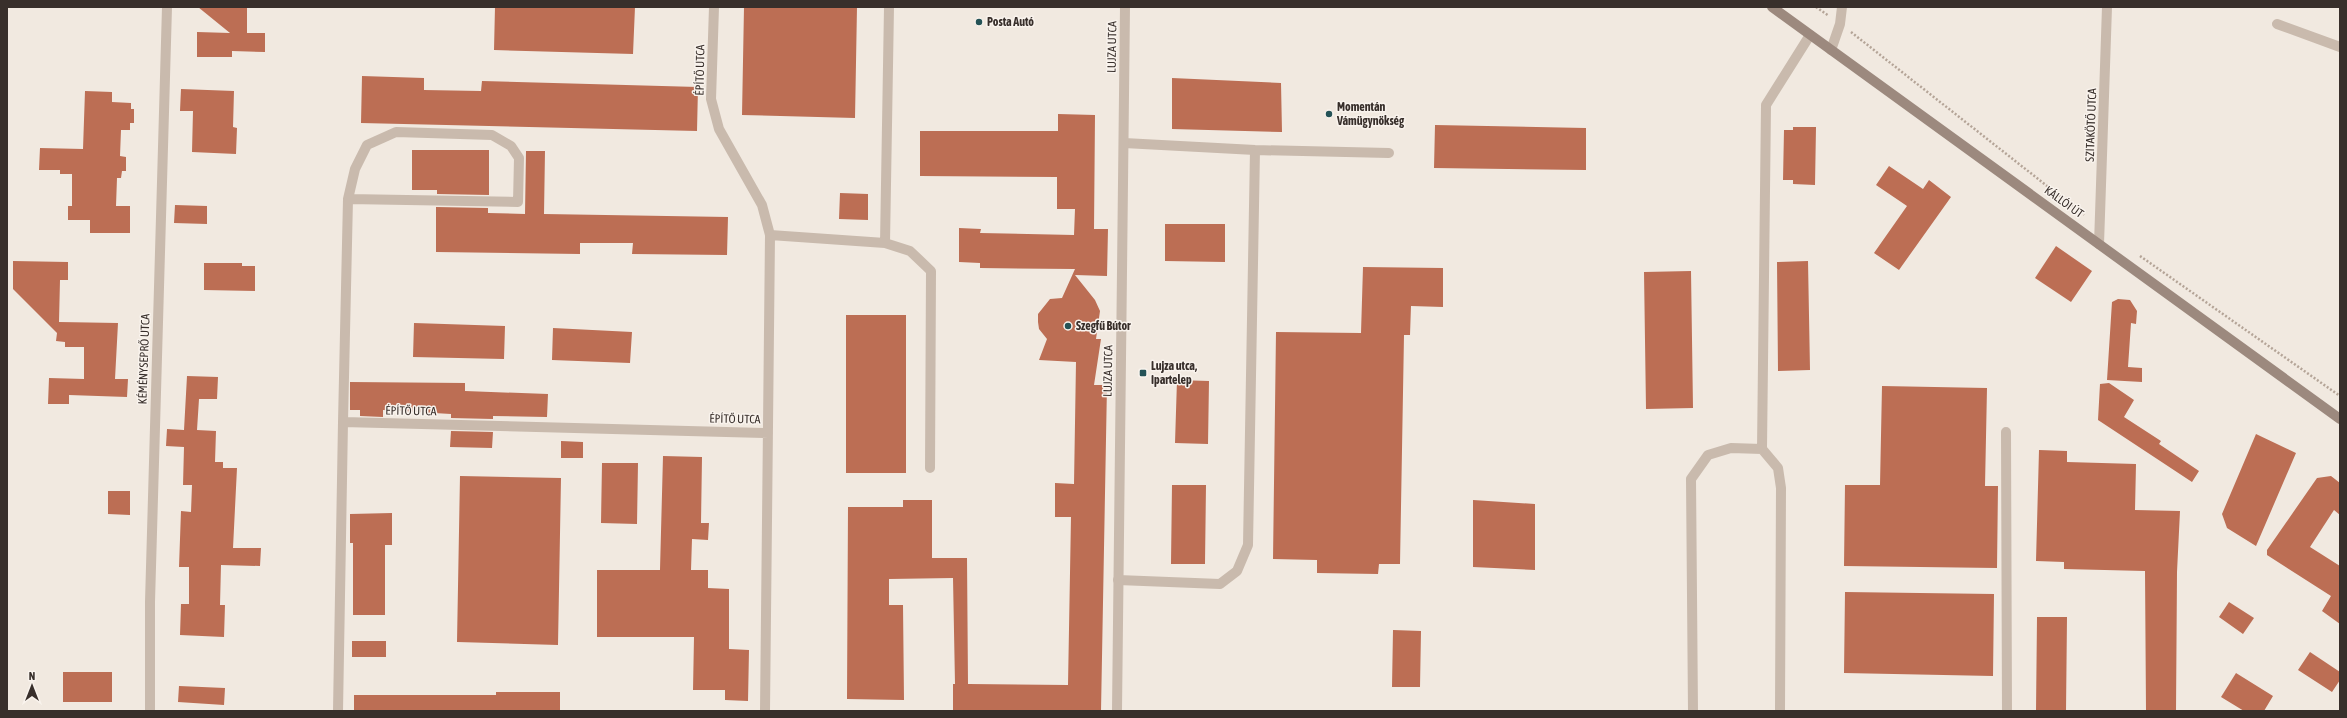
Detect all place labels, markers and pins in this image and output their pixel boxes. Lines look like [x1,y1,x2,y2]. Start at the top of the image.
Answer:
place label: Posta Autó [987,15,1034,29]
marker: Posta Autó [974,17,984,27]
place label: Momentán Vámügynökség [1336,100,1405,128]
marker: Momentán Vámügynökség [1324,109,1334,119]
place label: Szegfű Bútor [1076,319,1131,333]
marker: Szegfű Bútor [1063,321,1073,331]
place label: Lujza utca, Ipartelep [1151,359,1197,387]
marker: Lujza utca, Ipartelep [1138,368,1148,378]

